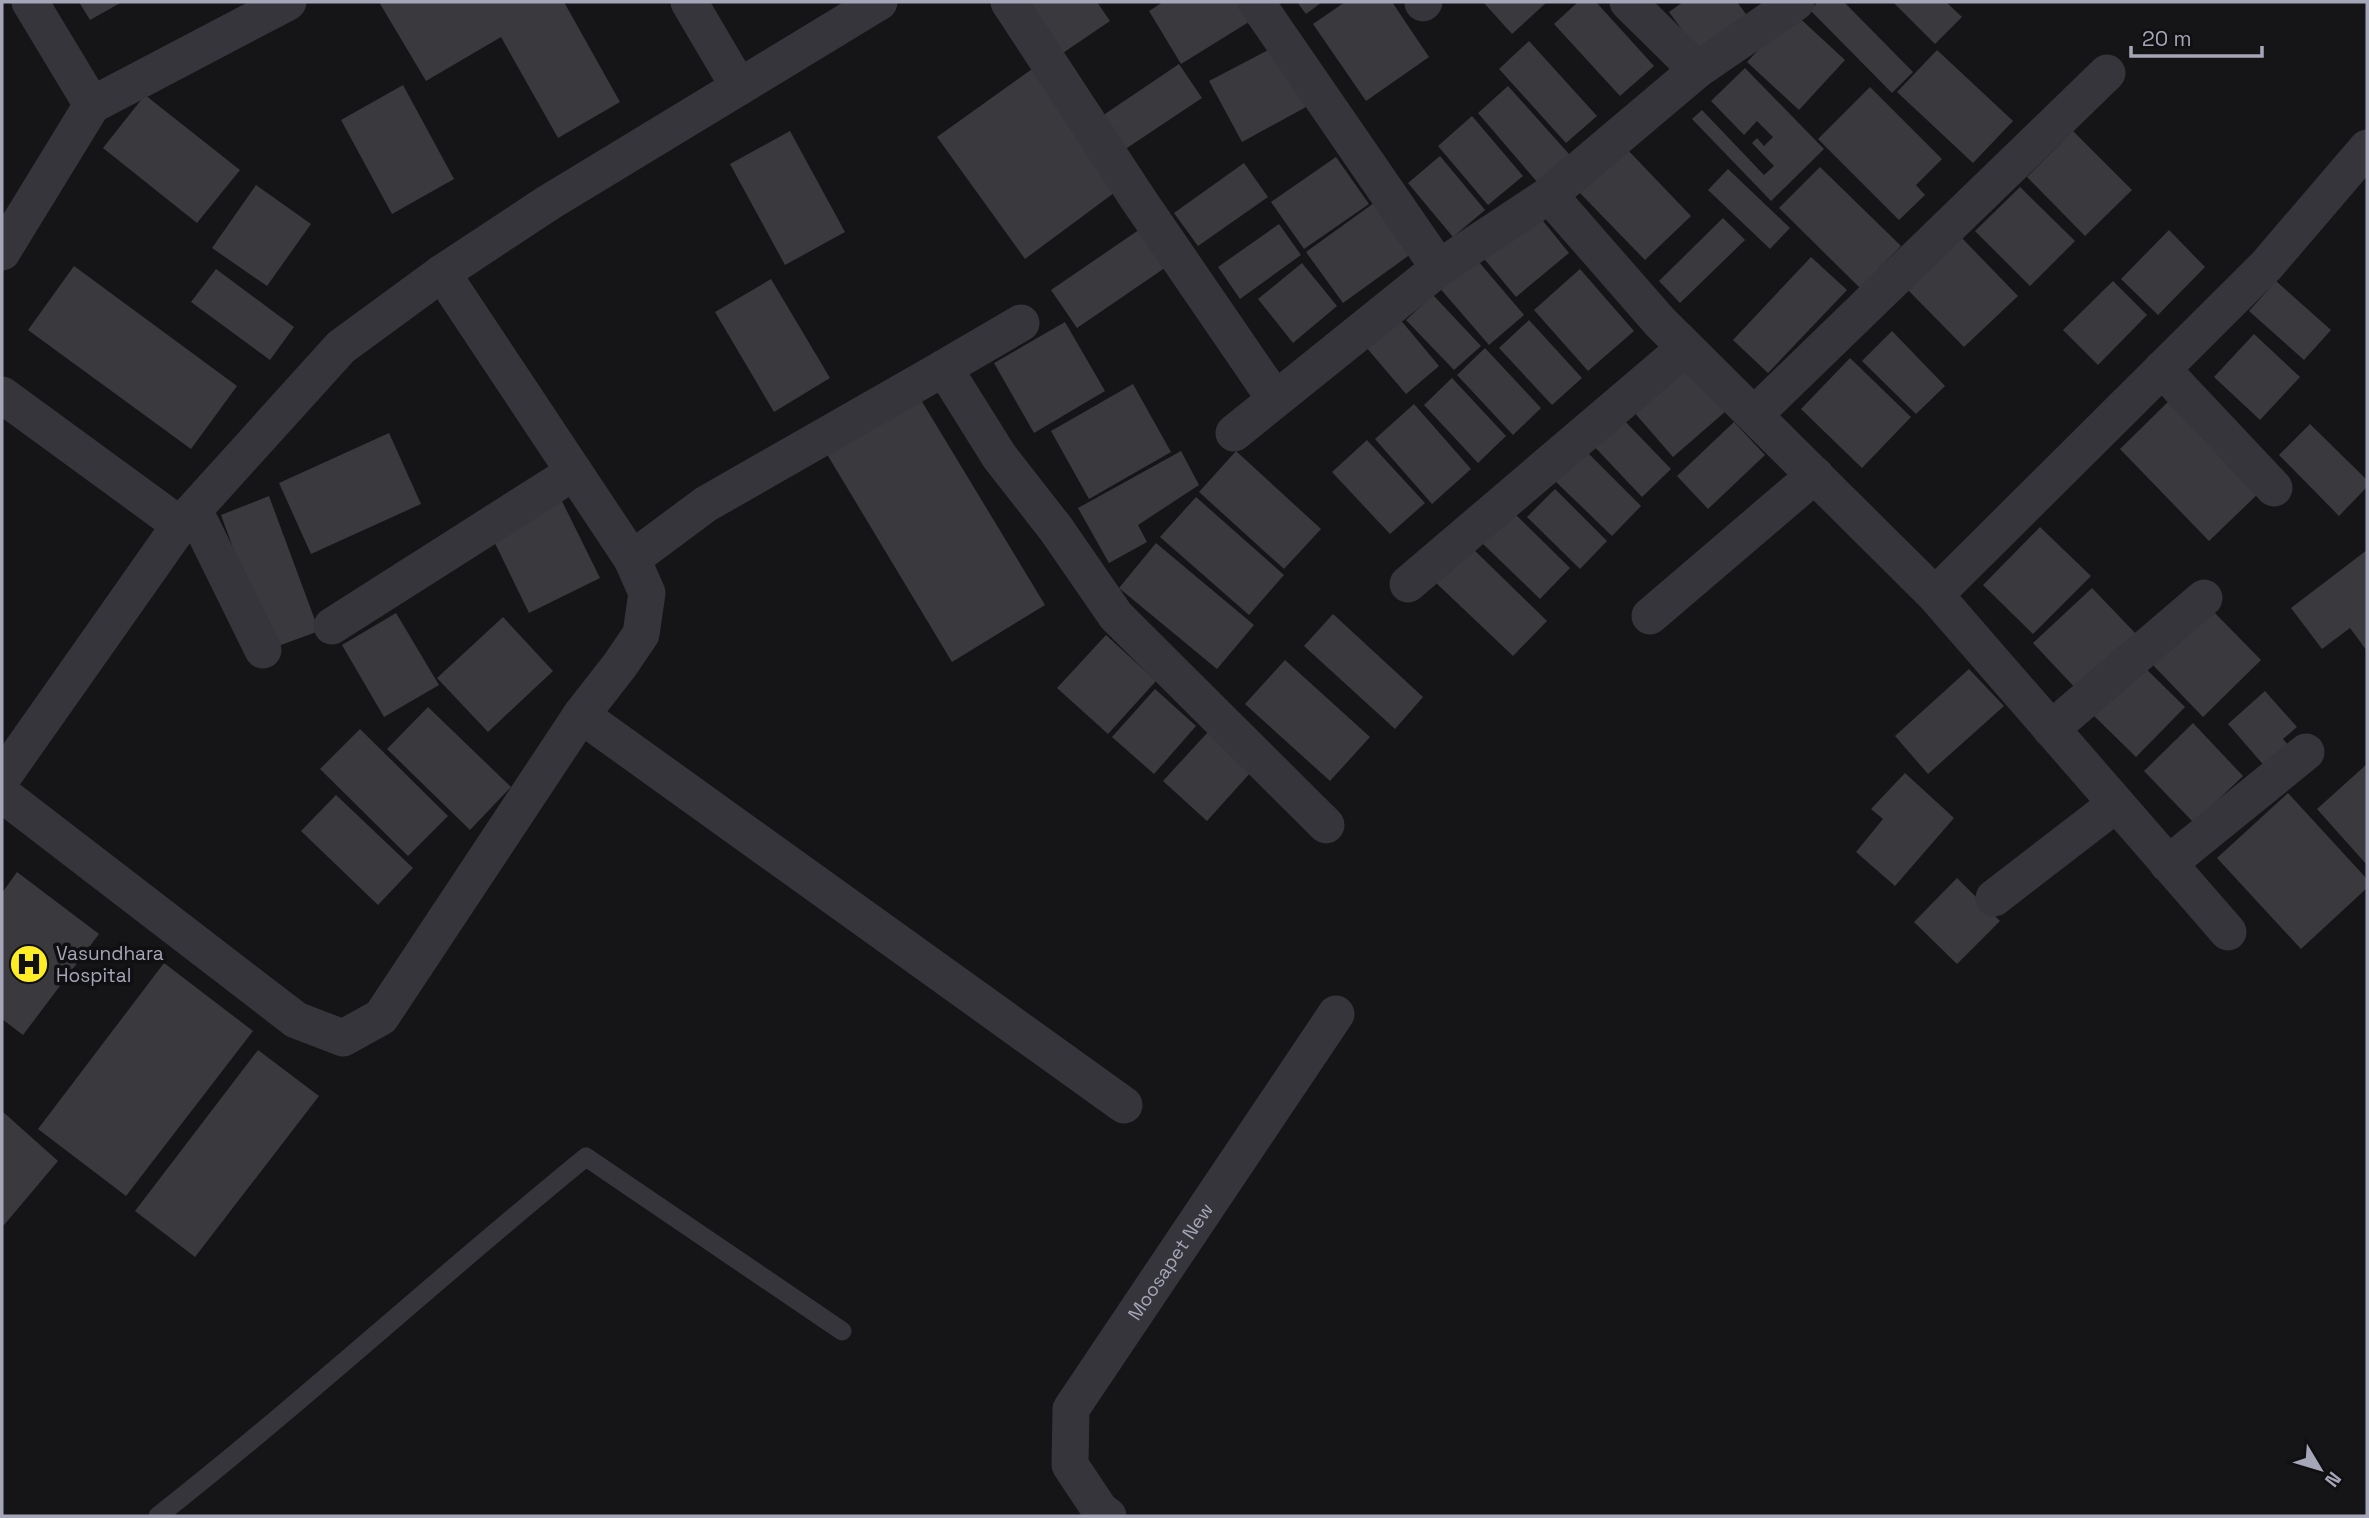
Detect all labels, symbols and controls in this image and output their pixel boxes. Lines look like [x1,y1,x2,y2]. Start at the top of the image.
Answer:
scale bar [2131,14,2262,58]
text: 20 m [2142,25,2192,52]
place label: Vasundhara Hospital [56,941,164,988]
hospital icon: Vasundhara Hospital [8,943,50,985]
street label: Moosapet New [1122,1198,1219,1325]
north arrow [2285,1434,2355,1504]
text: N [2319,1466,2347,1492]

